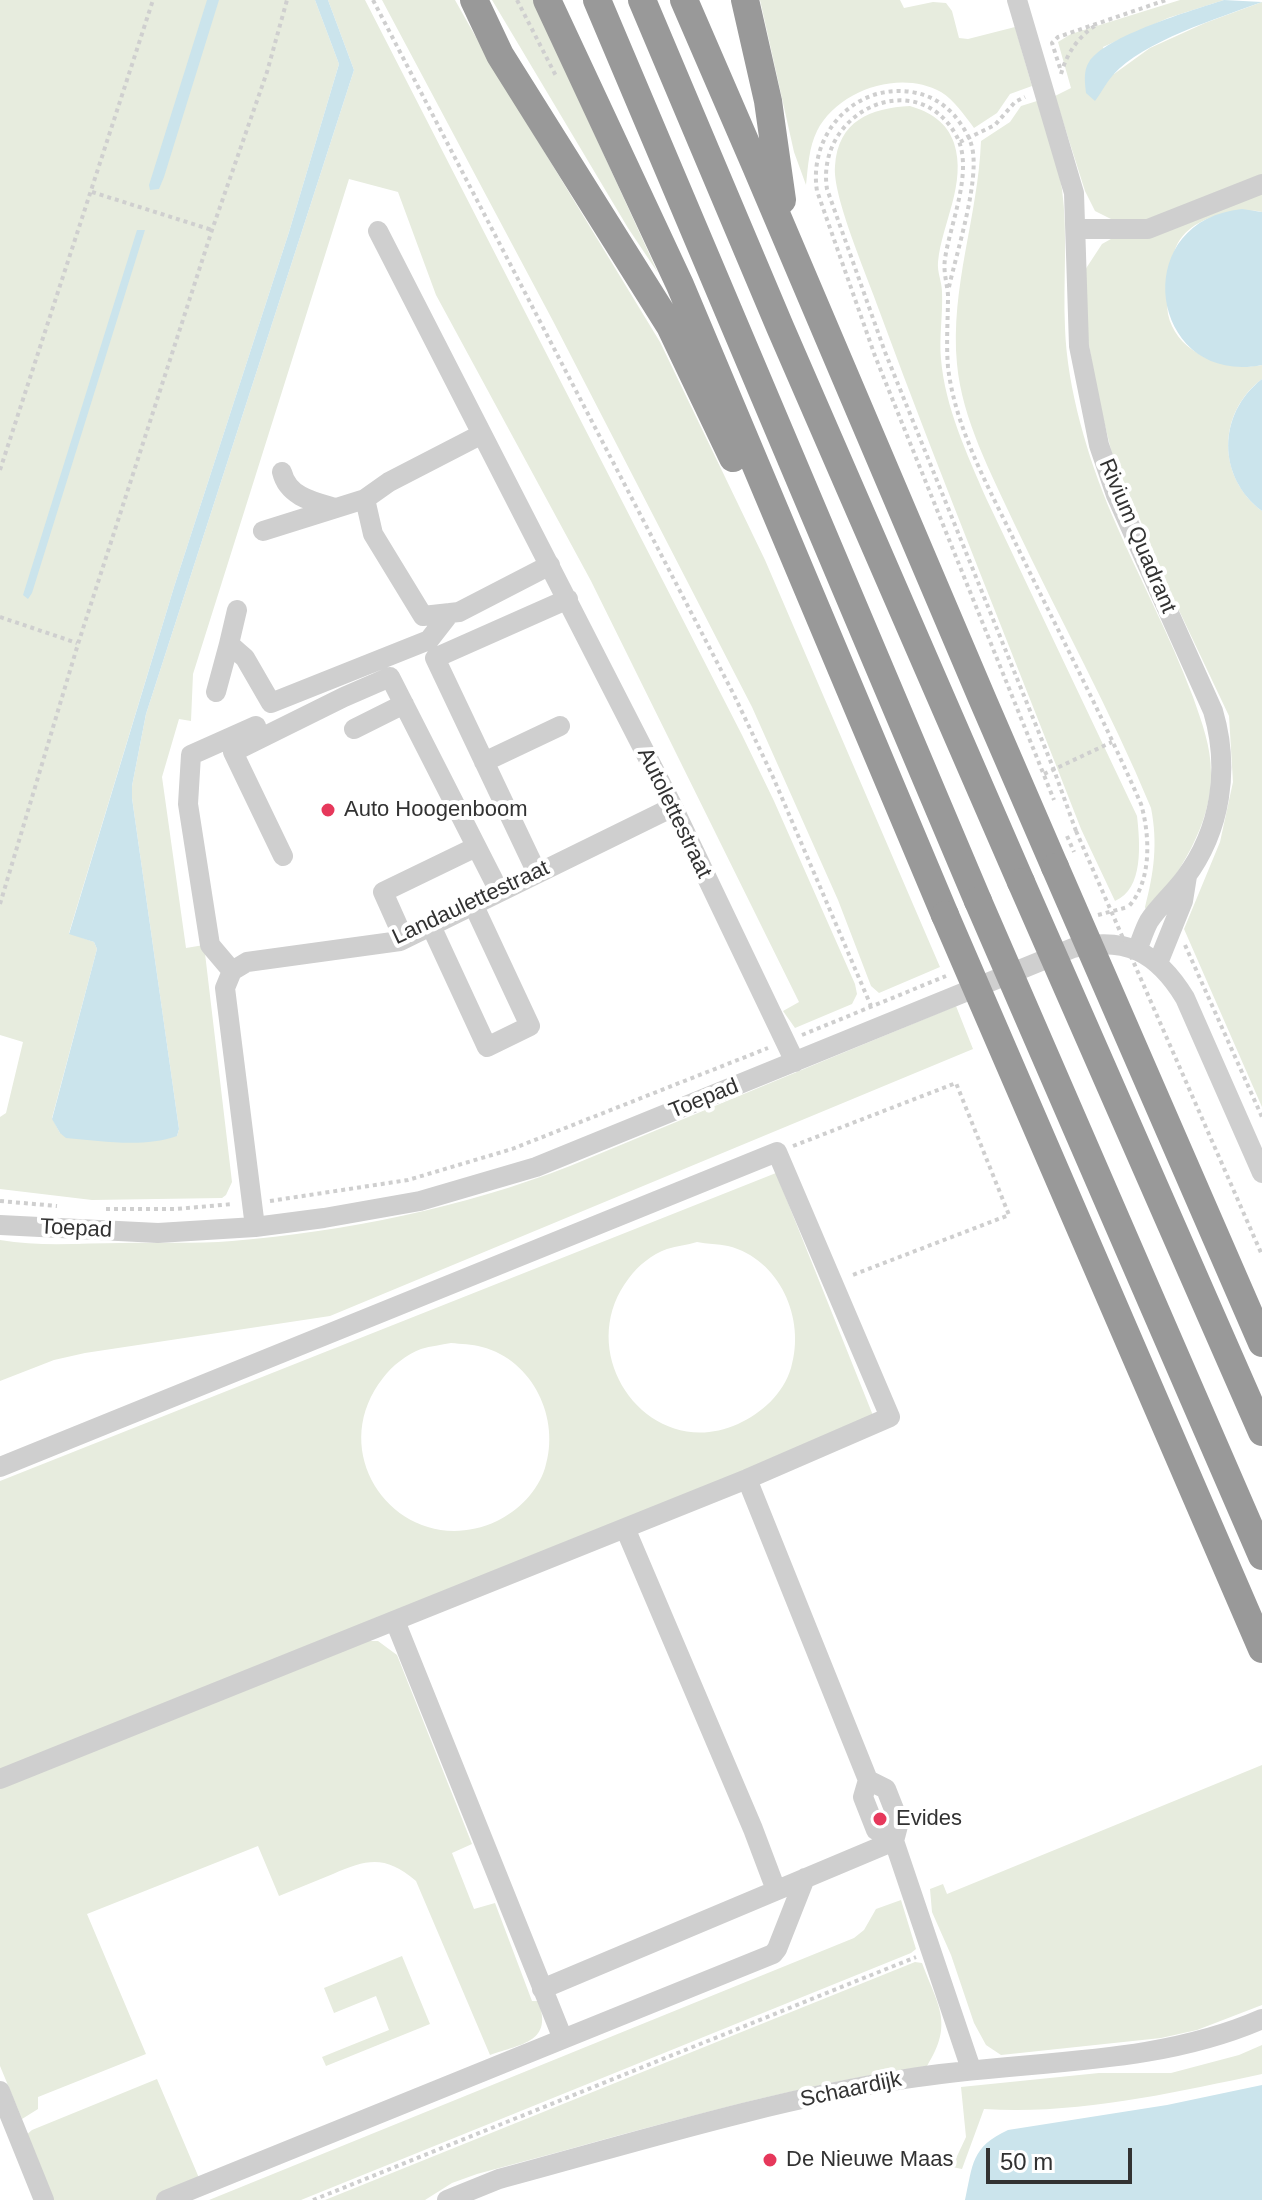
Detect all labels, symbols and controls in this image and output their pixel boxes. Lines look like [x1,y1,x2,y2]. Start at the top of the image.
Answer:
street label: Rivium Quadrant [1093,455,1181,617]
street label: Autolettestraat [631,743,717,883]
place label: Auto Hoogenboom [344,797,527,823]
marker: Auto Hoogenboom [319,801,337,819]
street label: Landaulettestraat [388,855,554,951]
street label: Toepad [666,1073,742,1125]
street label: Toepad [39,1214,113,1244]
place label: Evides [896,1806,962,1832]
marker: Evides [871,1810,889,1828]
street label: Schaardijk [798,2066,904,2114]
scale bar [990,2132,1136,2182]
place label: De Nieuwe Maas [786,2147,954,2173]
text: 50 m [1000,2148,1053,2175]
marker: De Nieuwe Maas [761,2151,779,2169]

